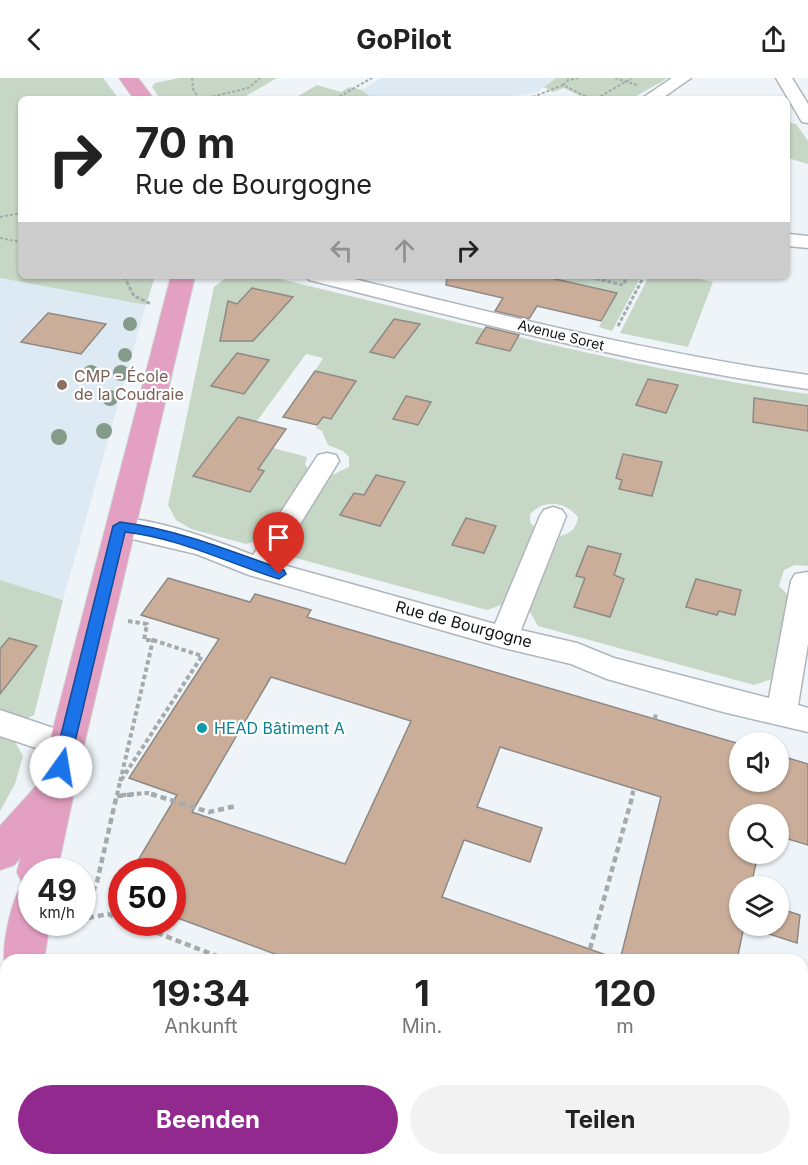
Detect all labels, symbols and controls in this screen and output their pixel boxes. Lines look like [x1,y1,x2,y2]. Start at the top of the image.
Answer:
icon: back [18,23,51,56]
text: GoPilot [356,23,452,56]
icon: share [757,23,790,56]
text: 70 m [135,117,235,168]
icon: right [36,120,114,198]
text: Rue de Bourgogne [135,168,372,201]
icon: left [325,234,358,267]
icon: ahead [388,234,421,267]
icon: right [451,234,484,267]
street label: Avenue Soret [516,316,606,354]
place label: CMP - École de la Coudraie [74,366,184,404]
marker: CMP - École de la Coudraie [55,378,69,392]
pin [253,512,304,574]
icon: arrive [262,521,295,554]
street label: Rue de Bourgogne [394,596,534,652]
place label: HEAD Bâtiment A [214,718,345,738]
marker: HEAD Bâtiment A [195,721,209,735]
map controls [729,732,789,936]
button: sound [729,732,789,792]
position arrow [29,735,93,799]
button: search [729,804,789,864]
speed limit sign: 50 [108,858,186,936]
text: 49 [37,872,77,908]
button: layers [729,876,789,936]
text: km/h [39,903,75,922]
text: 19:34 [152,971,250,1015]
text: 1 [414,971,430,1015]
text: 120 [594,971,656,1015]
text: Ankunft [164,1014,238,1038]
text: Min. [402,1014,442,1038]
text: m [616,1014,634,1038]
button: Beenden [18,1085,398,1154]
button: Teilen [410,1085,790,1154]

